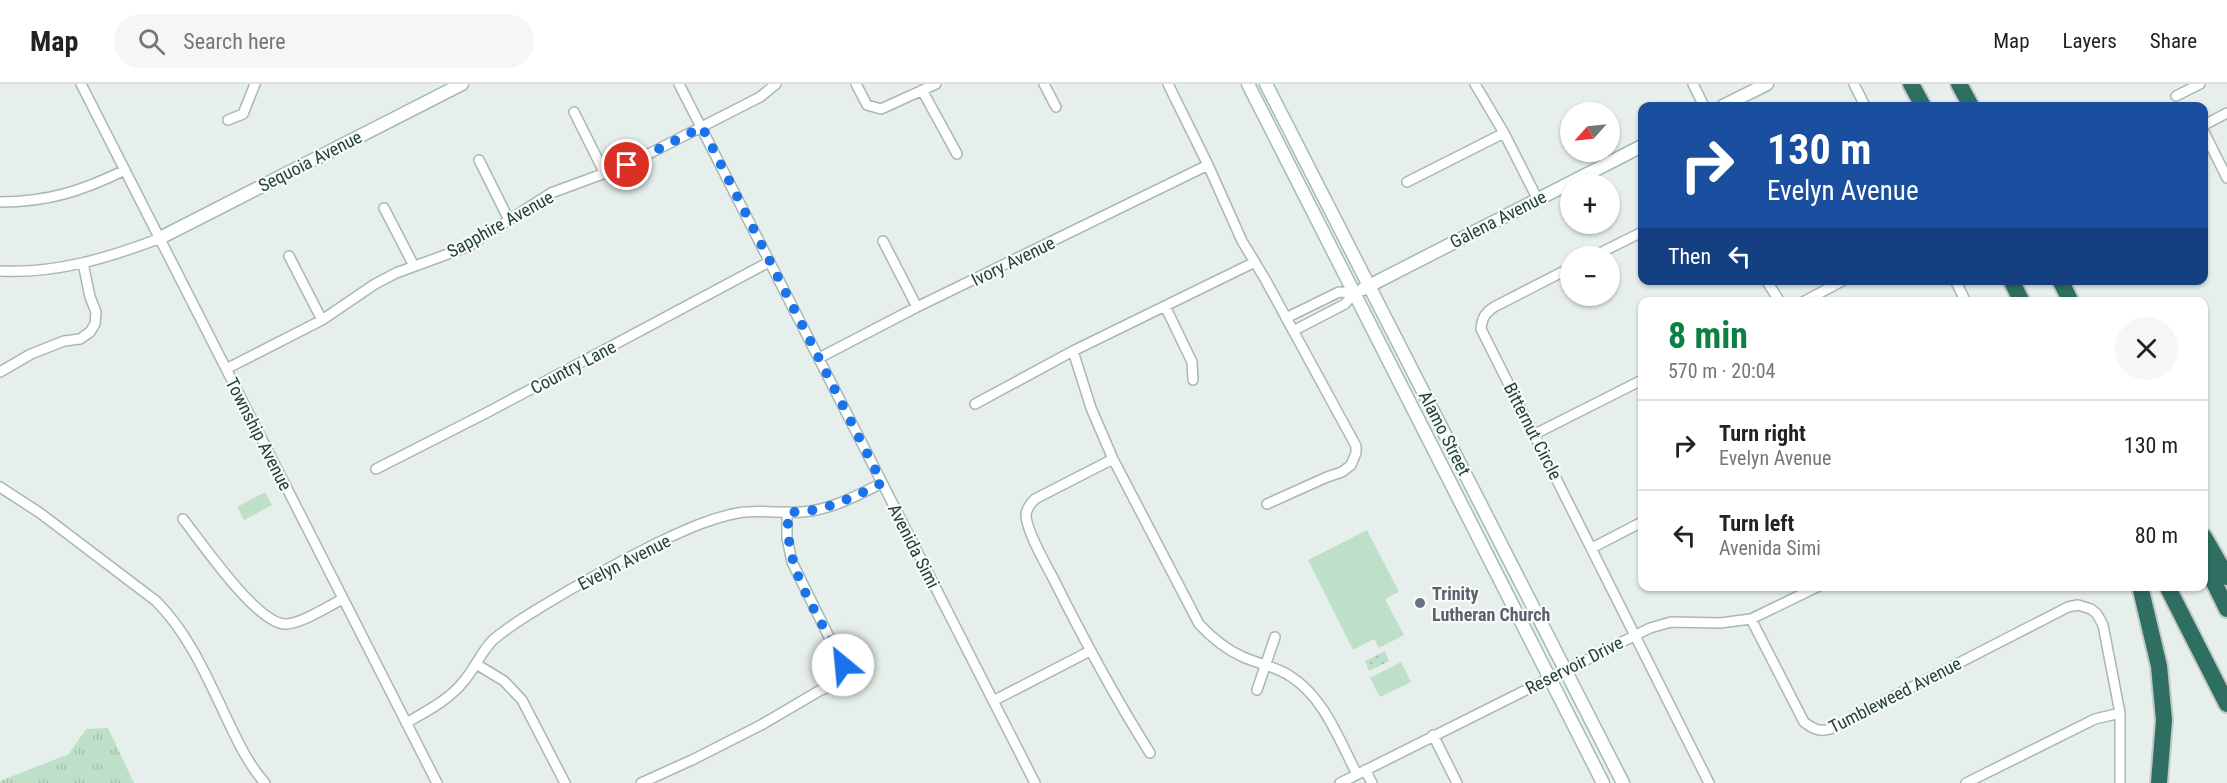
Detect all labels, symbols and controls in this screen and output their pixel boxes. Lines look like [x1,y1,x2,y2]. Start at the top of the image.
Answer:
search box [114,14,534,68]
text: Map [30,25,78,58]
icon: search [135,25,168,58]
text: Search here [183,29,286,54]
text: Map [1993,29,2030,53]
text: Layers [2063,29,2117,53]
text: Share [2150,29,2197,53]
north arrow [1560,102,1620,162]
map controls [1560,102,1620,306]
text: 130 m [1767,125,1872,174]
street label: Sequoia Avenue [255,126,365,196]
icon: right [1668,126,1746,204]
pin [601,139,652,190]
icon: arrive [610,148,643,181]
button: + [1560,174,1620,234]
text: Evelyn Avenue [1767,175,1919,207]
street label: Sapphire Avenue [443,186,557,262]
street label: Galena Avenue [1446,186,1550,252]
street label: Ivory Avenue [968,232,1058,290]
icon: left [1723,240,1756,273]
text: Then [1668,244,1711,269]
button: − [1560,246,1620,306]
text: 8 min [1668,315,1748,357]
button: close [2115,317,2178,380]
street label: Country Lane [527,336,619,398]
text: 570 m · 20:04 [1668,359,1775,383]
street label: Township Avenue [222,374,296,494]
street label: Bitternut Circle [1500,379,1566,483]
street label: Alamo Street [1415,387,1475,479]
text: Turn right [1719,421,1806,446]
icon: right [1668,429,1701,462]
text: 130 m [2124,433,2178,458]
text: Evelyn Avenue [1719,446,1831,470]
street label: Avenida Simi [884,500,944,592]
text: Turn left [1719,511,1794,536]
icon: left [1668,519,1701,552]
text: 80 m [2135,523,2178,548]
street label: Evelyn Avenue [574,530,674,594]
text: Avenida Simi [1719,536,1821,560]
place label: Trinity Lutheran Church [1432,583,1550,625]
marker: Trinity Lutheran Church [1413,596,1427,610]
street label: Reservoir Drive [1522,631,1626,699]
position arrow [811,633,875,697]
street label: Tumbleweed Avenue [1825,653,1965,737]

